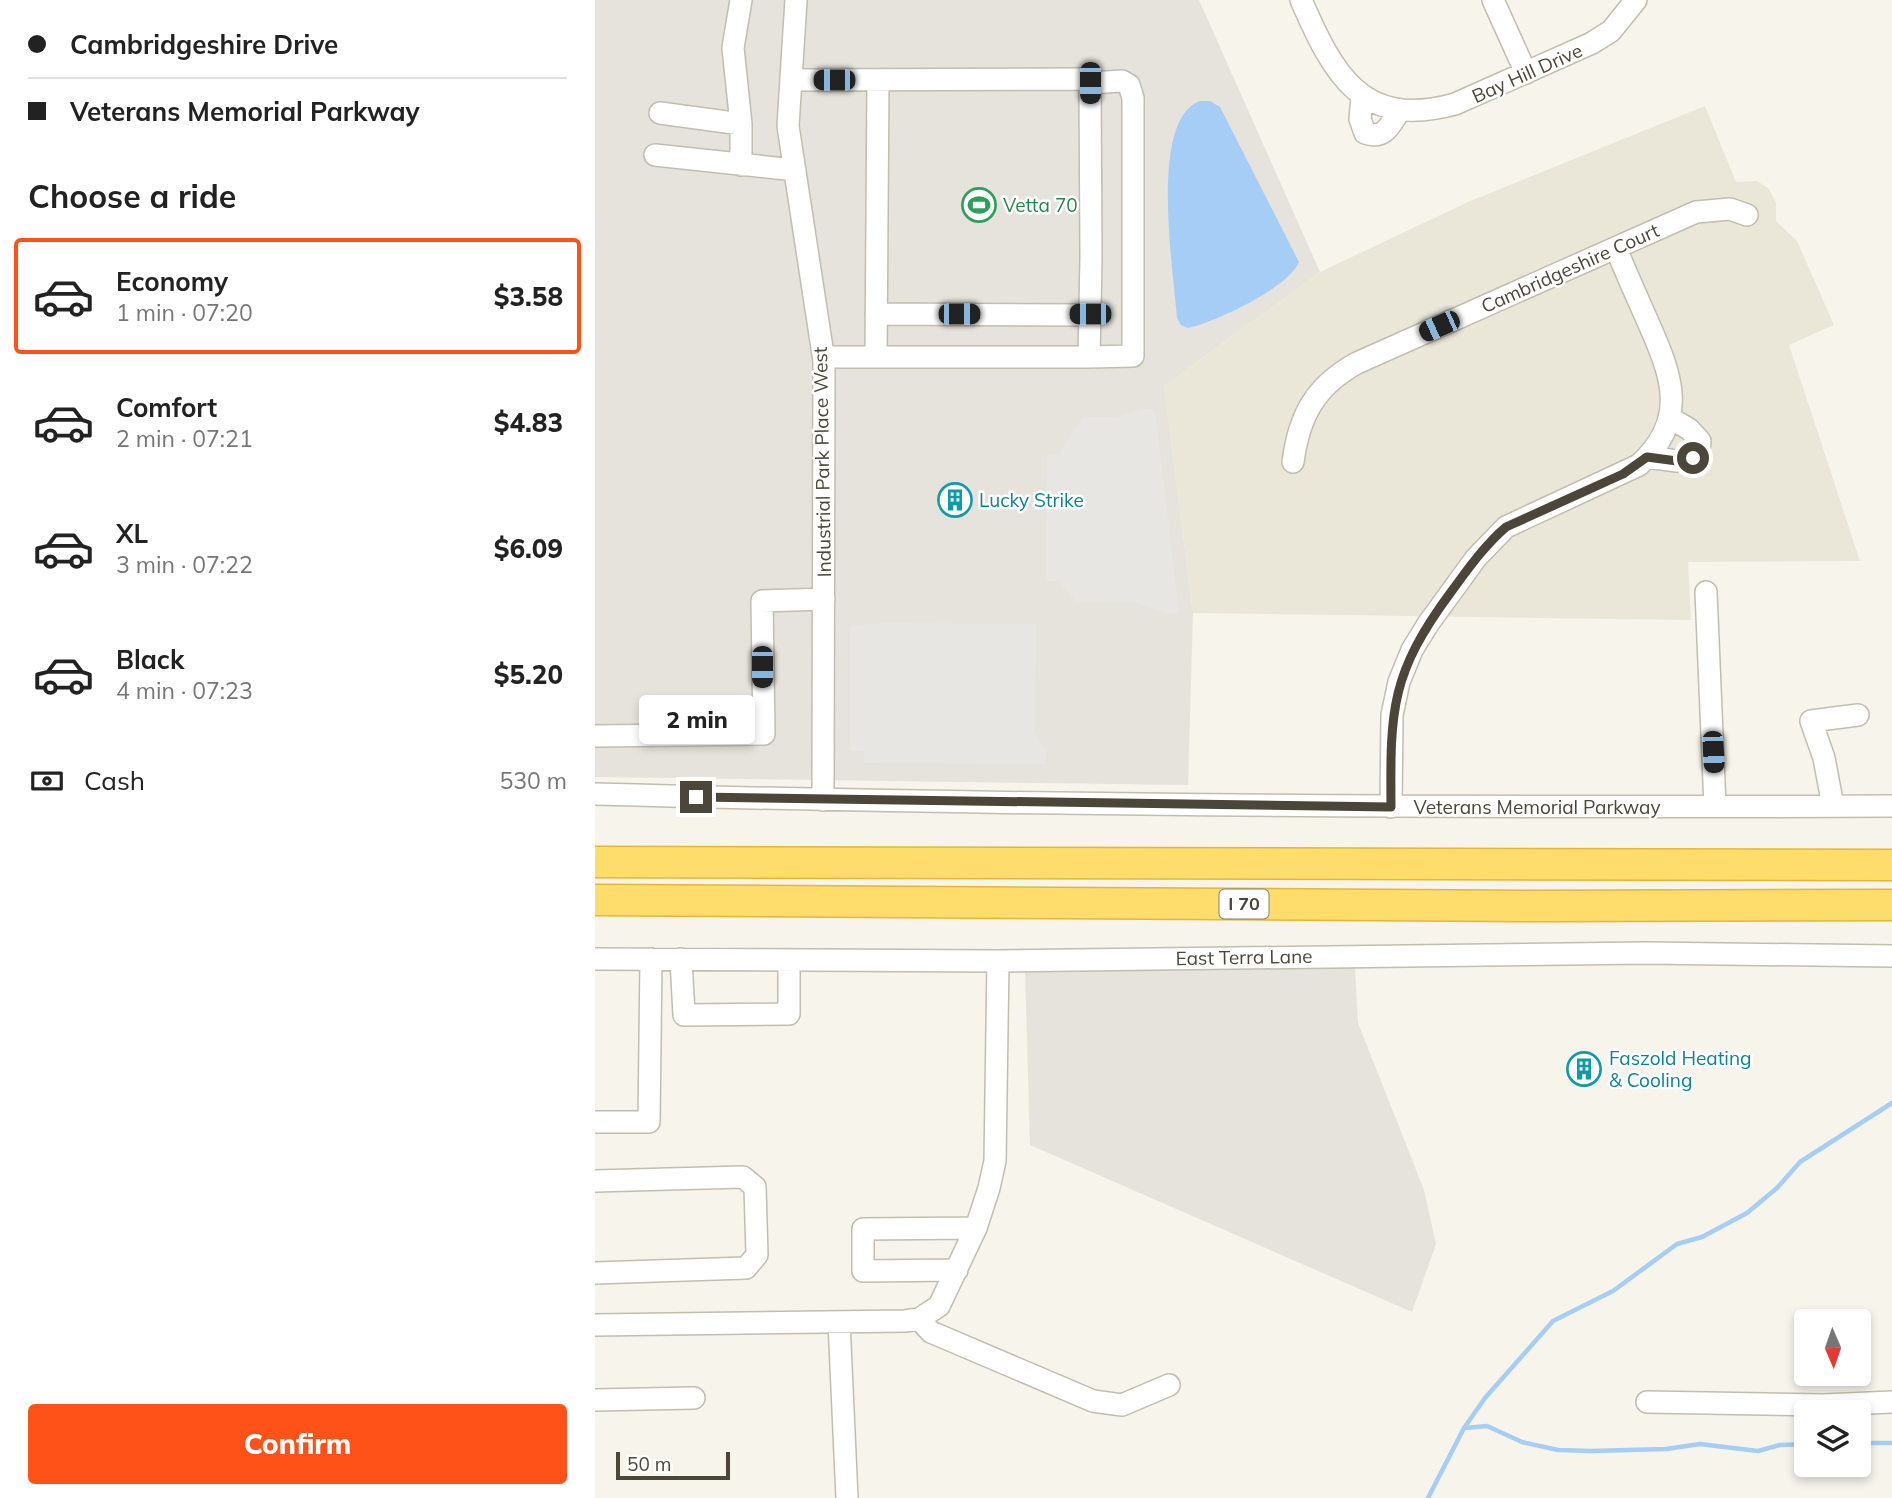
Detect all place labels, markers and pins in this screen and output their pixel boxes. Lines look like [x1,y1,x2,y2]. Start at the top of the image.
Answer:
sports icon: Vetta 70 [960,186,998,224]
place label: Vetta 70 [1003,193,1078,217]
building icon: Lucky Strike [936,481,974,519]
place label: Lucky Strike [979,488,1084,512]
place label: Faszold Heating & Cooling [1609,1046,1751,1092]
building icon: Faszold Heating & Cooling [1565,1050,1603,1088]

